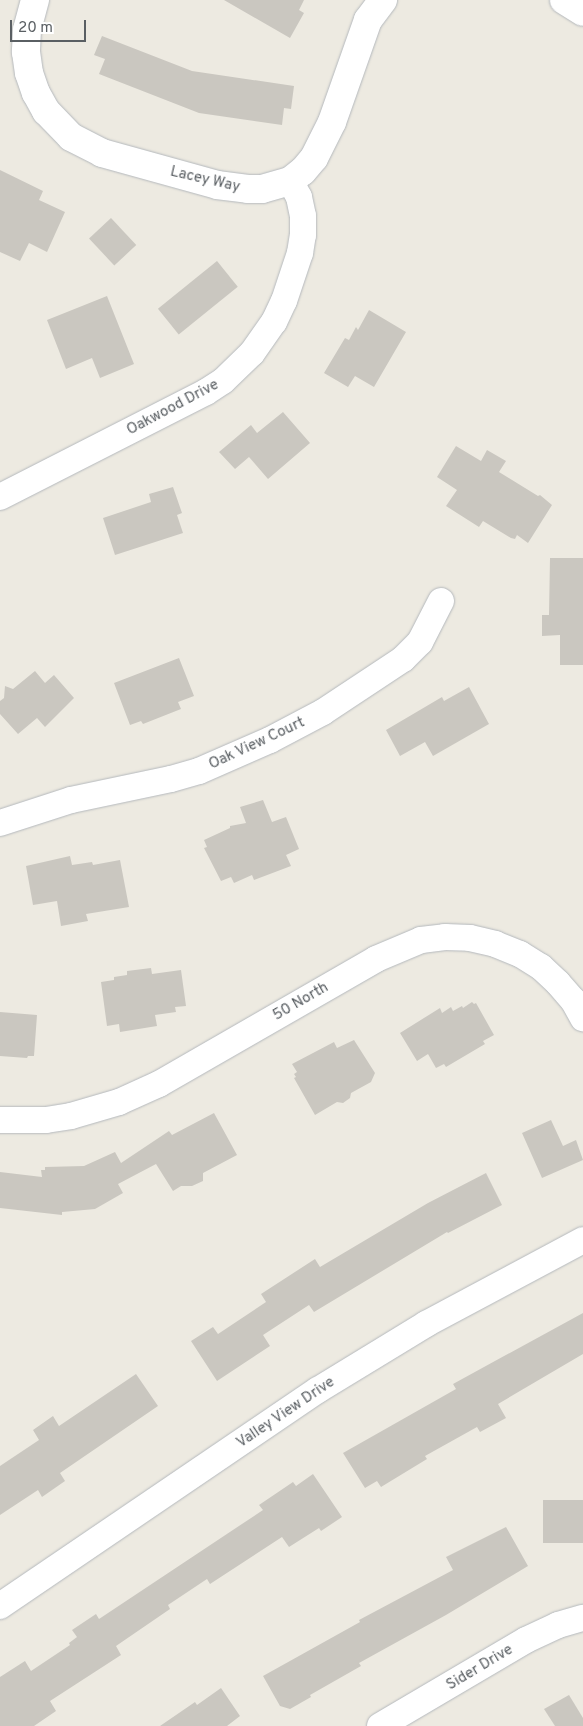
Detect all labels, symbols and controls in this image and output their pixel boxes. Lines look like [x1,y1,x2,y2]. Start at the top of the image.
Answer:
scale bar [12,10,89,42]
text: 20 m [18,19,53,38]
street label: Lacey Way [168,163,242,197]
street label: Oakwood Drive [124,376,222,440]
street label: Oak View Court [206,714,308,774]
street label: 50 North [270,979,332,1025]
street label: Valley View Drive [233,1373,339,1453]
street label: Sider Drive [444,1641,516,1695]

